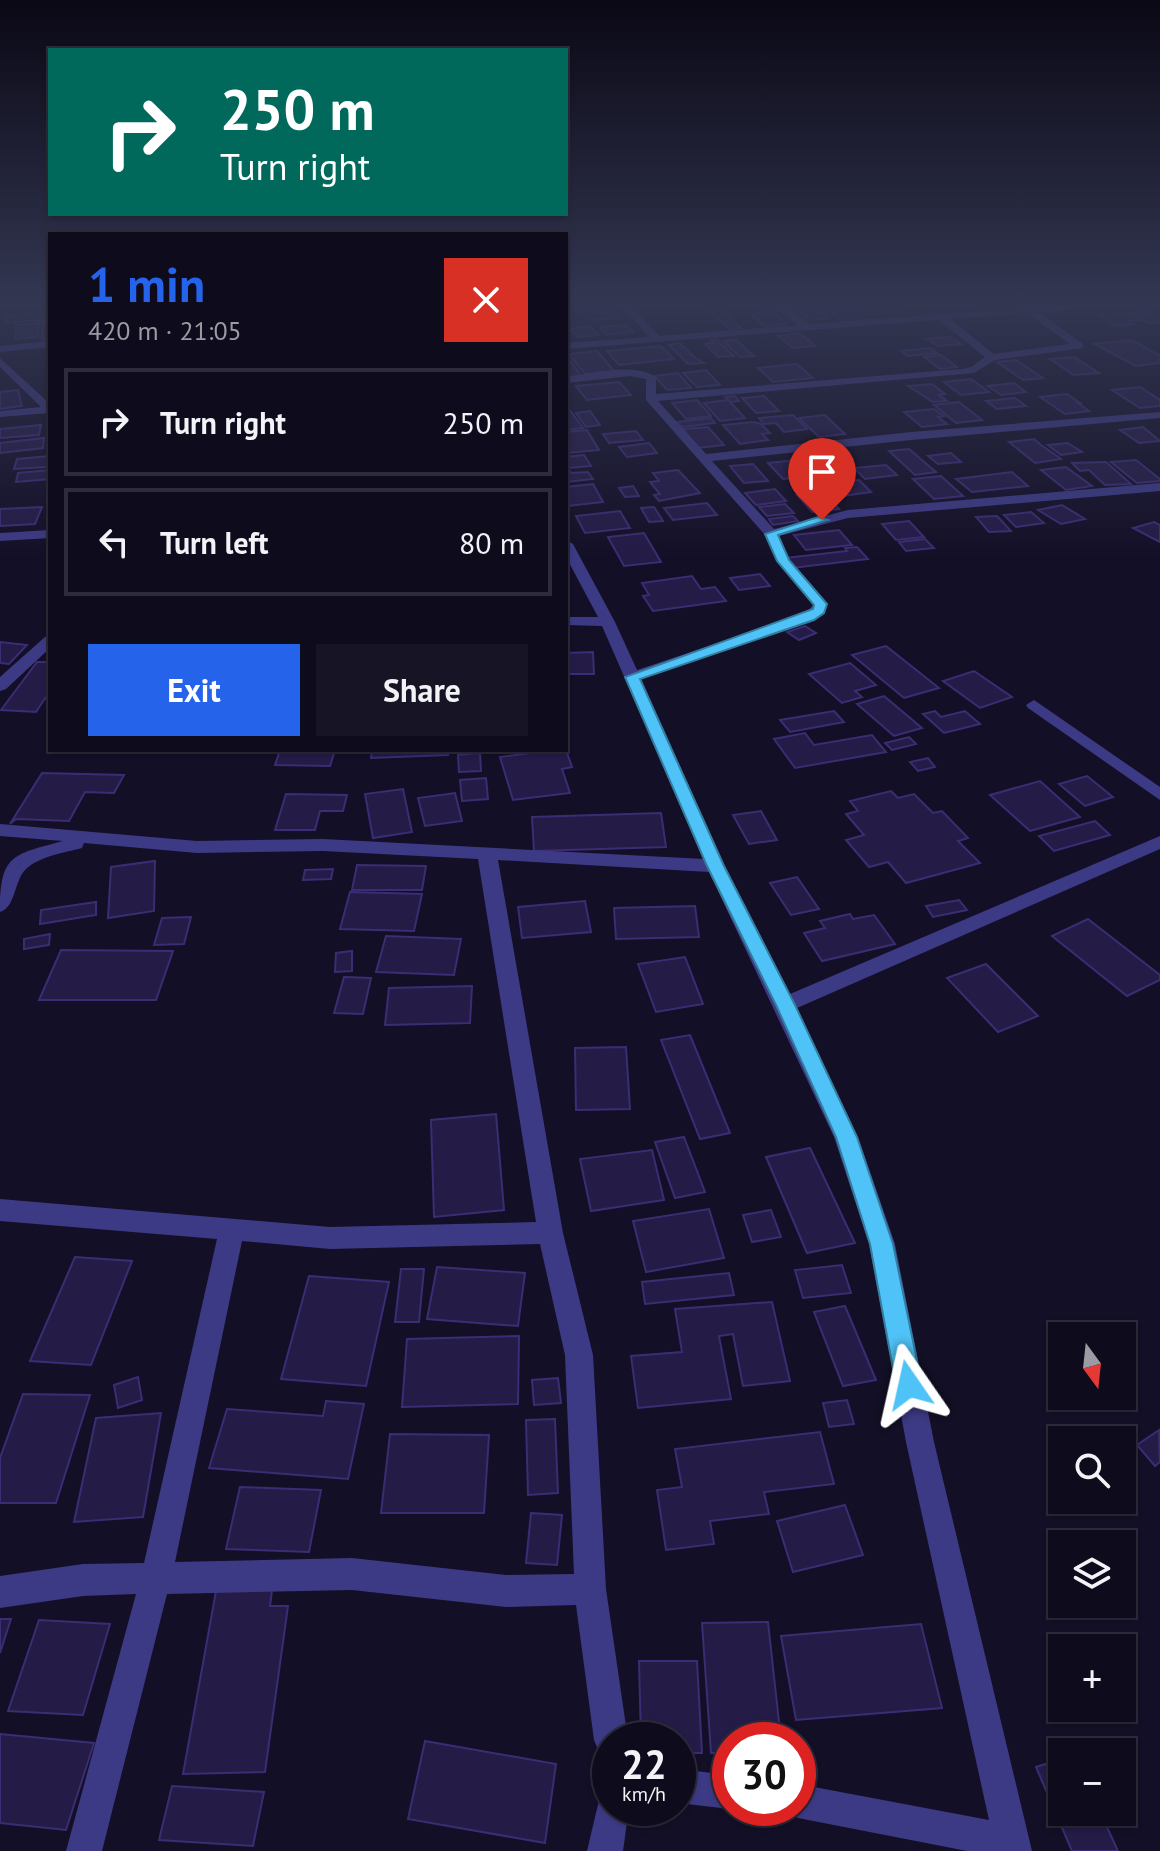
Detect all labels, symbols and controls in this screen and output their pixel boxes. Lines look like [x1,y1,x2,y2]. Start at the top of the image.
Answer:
text: 250 m [220,73,375,145]
icon: right [88,80,192,184]
text: Turn right [220,143,370,190]
text: 1 min [88,253,205,315]
button: close [444,258,528,342]
text: 420 m · 21:05 [88,314,242,347]
icon: right [92,400,136,444]
text: Turn right [160,403,286,442]
text: 250 m [443,403,524,442]
pin [788,438,856,520]
icon: arrive [800,450,844,494]
icon: left [92,520,136,564]
text: Turn left [160,523,268,562]
text: 80 m [459,523,524,562]
button: Exit [88,644,300,736]
button: Share [316,644,528,736]
north arrow [1048,1322,1136,1410]
map controls [1048,1322,1136,1826]
position arrow [867,1343,951,1427]
button: search [1048,1426,1136,1514]
button: layers [1048,1530,1136,1618]
button: + [1048,1634,1136,1722]
speed limit sign: 30 [712,1722,816,1826]
text: 22 [621,1738,667,1790]
button: − [1048,1738,1136,1826]
text: km/h [622,1781,666,1807]

